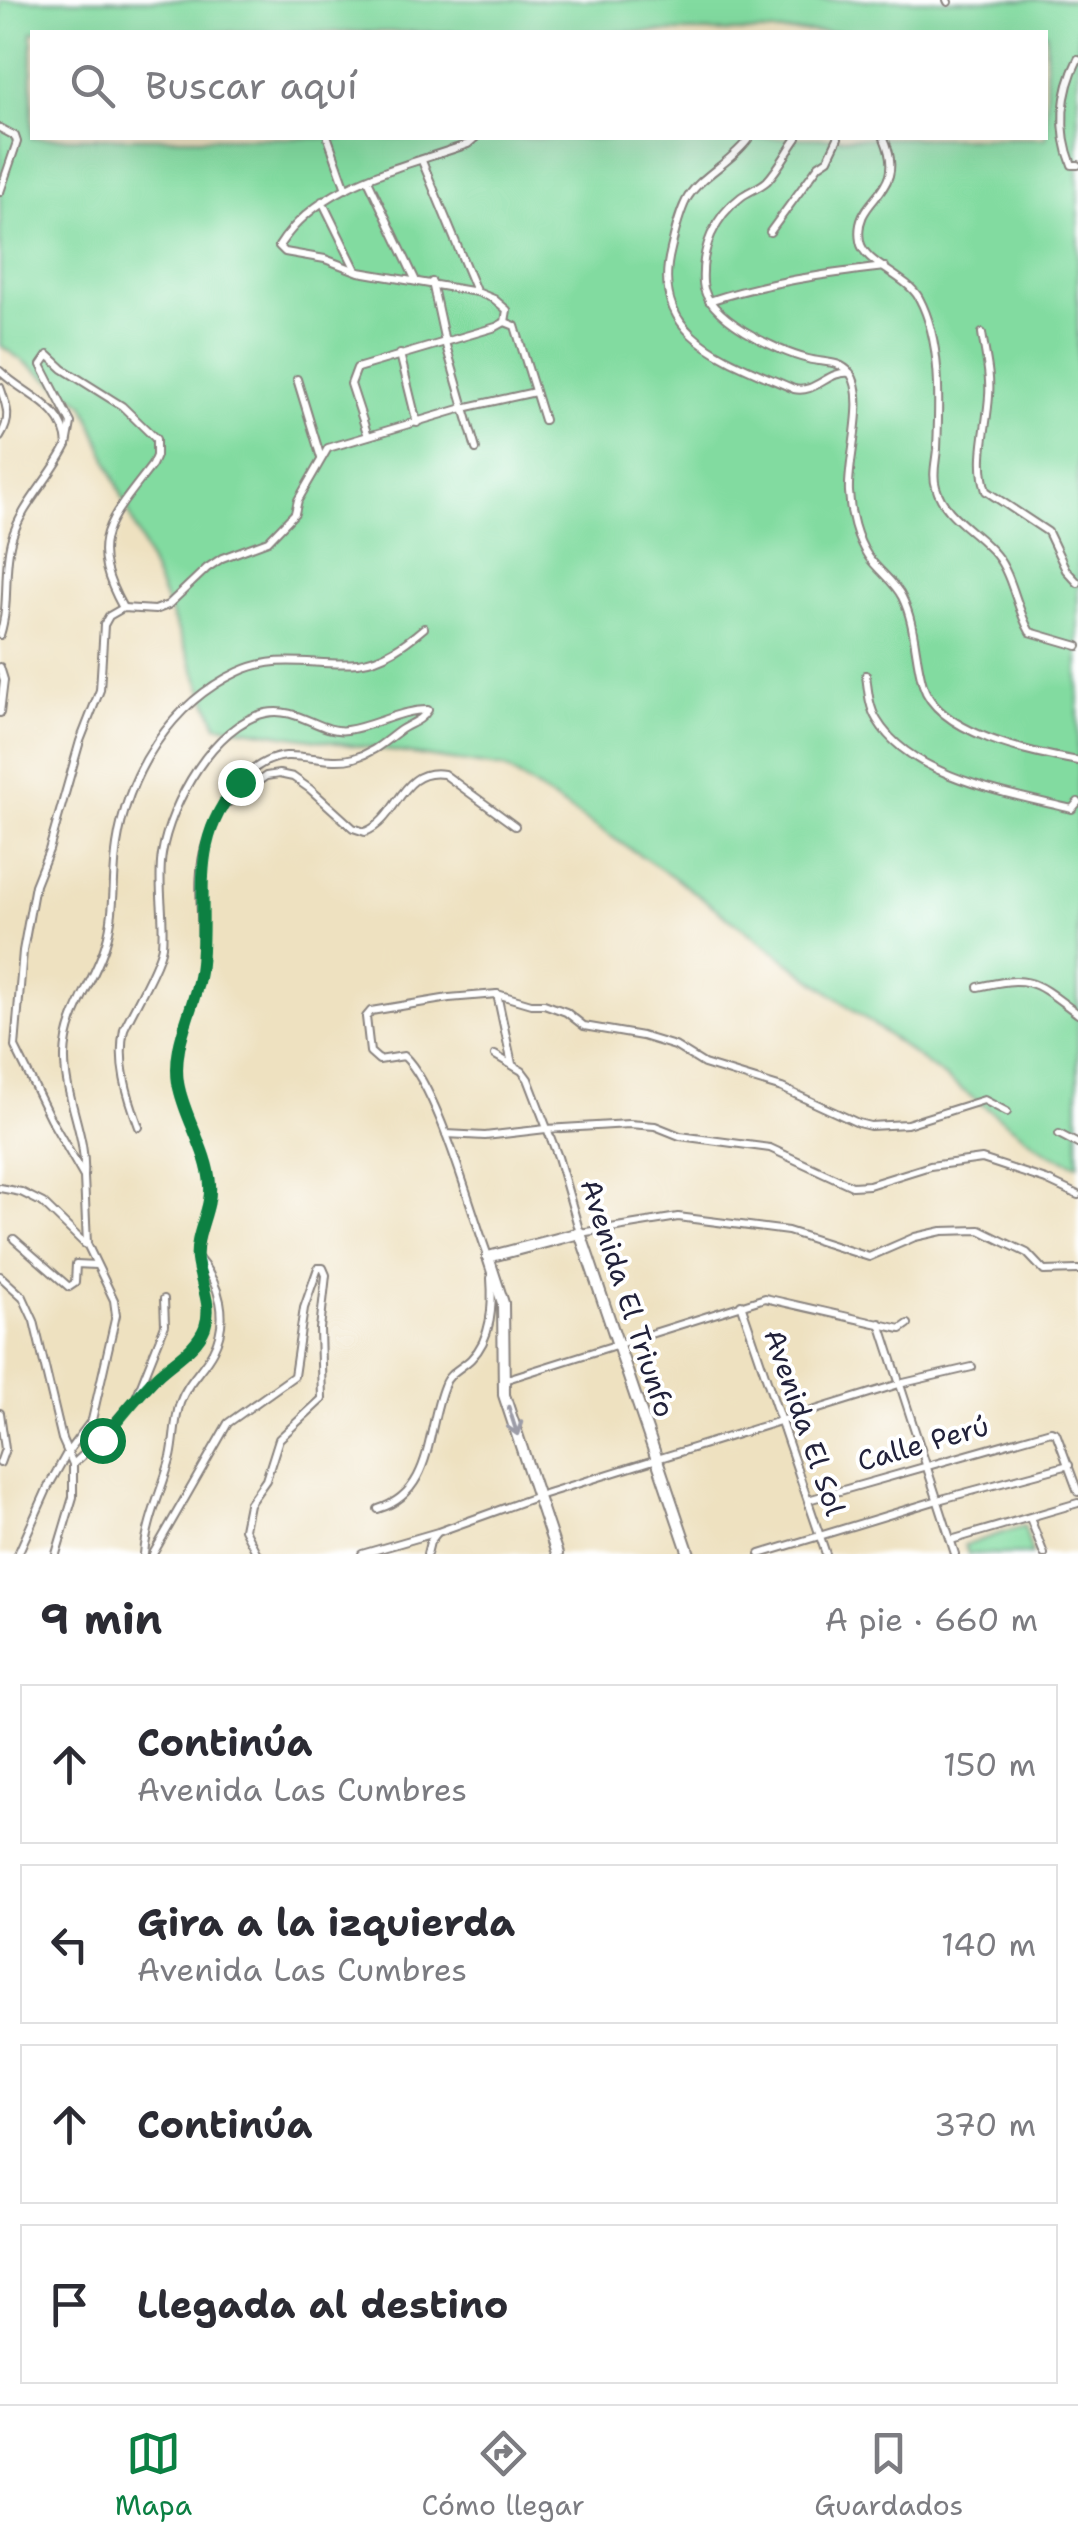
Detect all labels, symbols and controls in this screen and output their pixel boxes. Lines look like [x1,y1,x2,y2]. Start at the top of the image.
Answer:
search box [30,30,1048,140]
icon: search [65,58,120,113]
text: Buscar aquí [145,60,358,111]
route end [218,760,264,806]
street label: Avenida El Triunfo [572,1174,684,1422]
street label: Avenida El Sol [755,1324,855,1521]
one-way arrow [505,1405,523,1436]
street label: Calle Perú [853,1406,993,1480]
route start [80,1418,126,1464]
text: 9 min [40,1591,162,1647]
text: A pie · 660 m [825,1598,1038,1641]
text: Continúa [137,1717,312,1768]
icon: ahead [42,1737,97,1792]
text: 150 m [943,1743,1036,1786]
text: Avenida Las Cumbres [137,1768,467,1811]
text: Gira a la izquierda [137,1897,515,1948]
icon: left [42,1917,97,1972]
text: 140 m [941,1923,1036,1966]
text: Avenida Las Cumbres [137,1948,467,1991]
icon: ahead [42,2097,97,2152]
text: Continúa [137,2099,312,2150]
text: 370 m [934,2103,1036,2146]
icon: arrive [42,2277,97,2332]
text: Llegada al destino [137,2279,508,2330]
tab: Mapa [115,2426,192,2524]
tab: Cómo llegar [422,2426,585,2524]
tab: Guardados [814,2426,963,2524]

